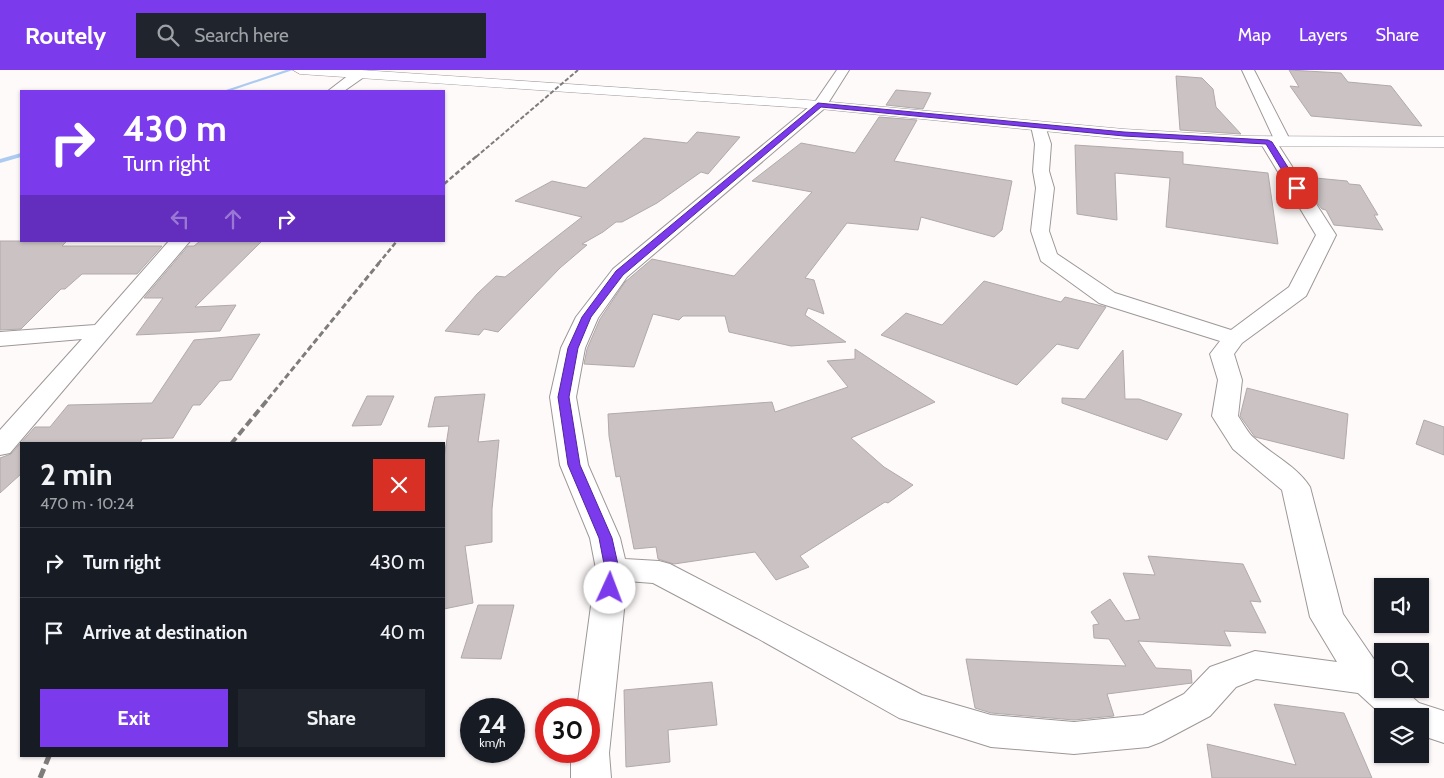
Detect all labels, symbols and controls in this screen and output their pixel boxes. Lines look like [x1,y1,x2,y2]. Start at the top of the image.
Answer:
search box [136,13,486,58]
text: Routely [25,21,106,50]
icon: search [154,21,182,49]
text: Search here [194,24,289,47]
text: Map [1238,24,1271,46]
text: Layers [1299,24,1348,46]
text: Share [1376,24,1419,46]
text: 430 m [123,107,227,150]
icon: right [40,110,105,175]
text: Turn right [123,150,210,177]
pin [1276,167,1318,209]
icon: arrive [1283,174,1311,202]
icon: left [166,205,194,233]
icon: ahead [219,205,247,233]
icon: right [272,205,300,233]
text: 2 min [40,456,112,493]
button: close [373,459,425,511]
text: 470 m · 10:24 [40,494,134,513]
icon: right [40,549,68,577]
text: Turn right [83,551,161,574]
text: 430 m [370,551,425,574]
position arrow [583,561,635,613]
map controls [1374,578,1429,763]
button: sound [1374,578,1429,633]
icon: arrive [40,619,68,647]
text: Arrive at destination [83,621,247,644]
text: 40 m [380,621,425,644]
button: search [1374,643,1429,698]
button: Exit [40,689,228,747]
button: Share [238,689,425,747]
speed limit sign: 30 [535,698,600,763]
button: layers [1374,708,1429,763]
text: 24 [478,709,507,739]
text: km/h [479,735,506,750]

